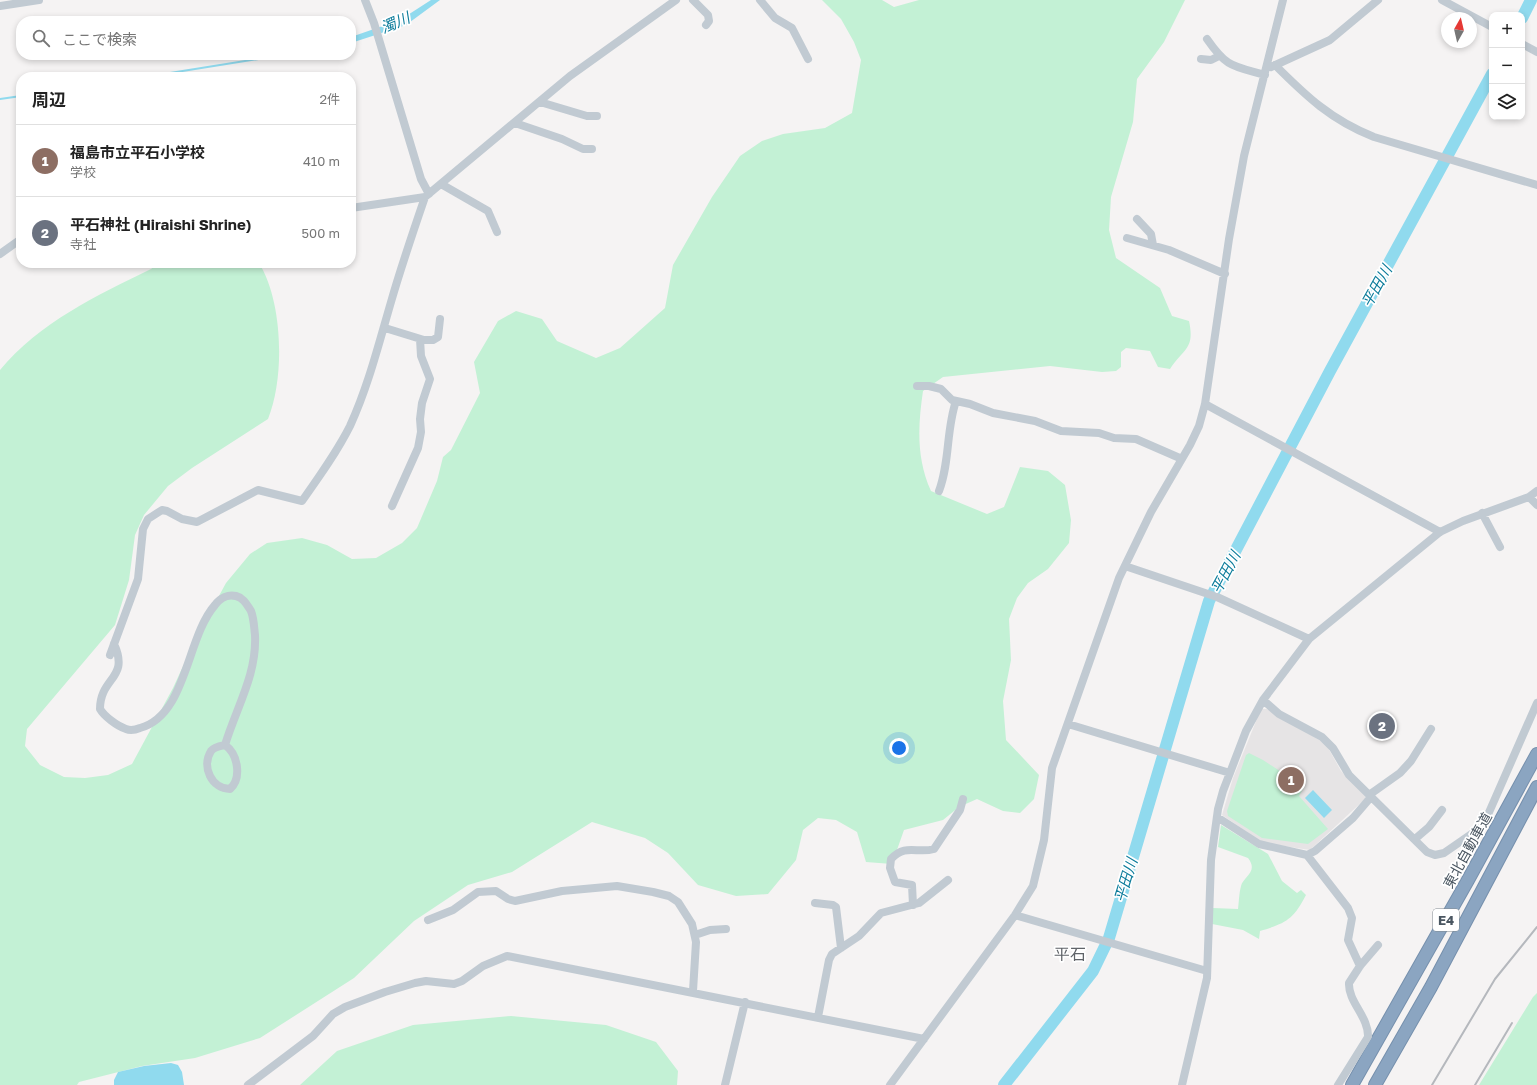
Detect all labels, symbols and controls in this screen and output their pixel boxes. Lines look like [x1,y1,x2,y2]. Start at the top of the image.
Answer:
water label: 濁川 [378,7,414,36]
north arrow [1441,12,1477,48]
map controls [1489,12,1525,120]
button: + [1489,12,1525,48]
search box [16,16,356,60]
icon: search [30,27,52,49]
text: ここで検索 [62,30,137,48]
button: − [1489,48,1525,84]
button: layers [1489,84,1525,120]
text: 周辺 [32,89,66,110]
text: 2件 [319,91,340,107]
text: 福島市立平石小学校 [70,143,205,161]
text: 1 [42,153,48,169]
text: 410 m [303,153,340,169]
text: 学校 [70,164,96,180]
text: 平石神社 (Hiraishi Shrine) [70,215,251,233]
text: 2 [41,225,49,241]
text: 500 m [302,225,340,241]
text: 寺社 [70,236,96,252]
water label: 平田川 [1357,260,1396,310]
water label: 平田川 [1206,546,1244,596]
pin: 2 [1369,711,1395,741]
your location [889,738,909,758]
pin: 1 [1278,765,1304,795]
street label: 東北自動車道 [1439,809,1495,891]
water label: 平田川 [1110,854,1141,904]
road number: E4 [1433,909,1459,931]
district label: 平石 [1054,944,1086,964]

